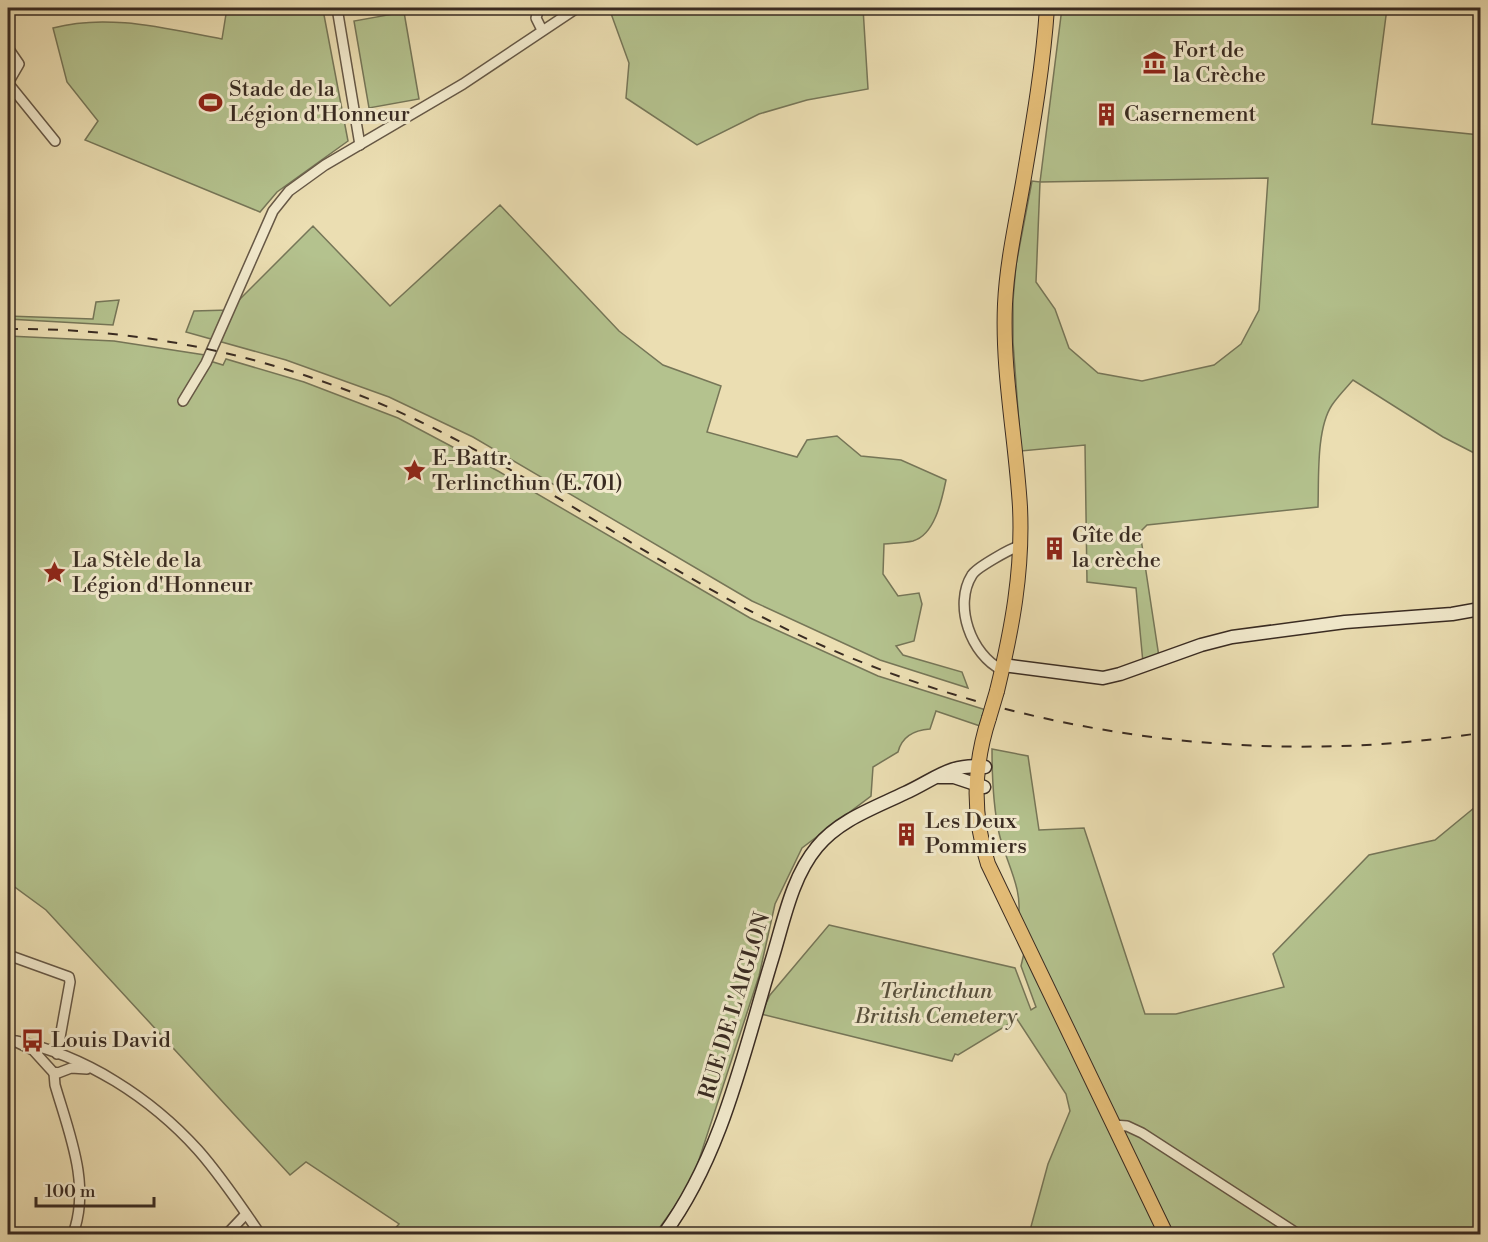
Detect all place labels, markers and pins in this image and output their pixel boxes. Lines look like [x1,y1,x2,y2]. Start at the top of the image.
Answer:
place label: Fort de la Crèche [1173,37,1266,89]
museum icon: Fort de la Crèche [1142,50,1168,76]
place label: Stade de la Légion d'Honneur [229,76,410,128]
sports icon: Stade de la Légion d'Honneur [198,89,224,115]
building icon: Casernement [1093,101,1119,127]
place label: Casernement [1124,101,1257,128]
place label: E-Battr. Terlincthun (E.701) [432,445,623,497]
place icon: E-Battr. Terlincthun (E.701) [401,458,427,484]
place label: Gîte de la crèche [1072,522,1161,574]
building icon: Gîte de la crèche [1041,535,1067,561]
place label: La Stèle de la Légion d'Honneur [72,547,253,599]
place icon: La Stèle de la Légion d'Honneur [41,560,67,586]
place label: Les Deux Pommiers [925,808,1027,860]
building icon: Les Deux Pommiers [894,821,920,847]
bus stop icon: Louis David [20,1027,46,1053]
place label: Louis David [51,1027,171,1054]

